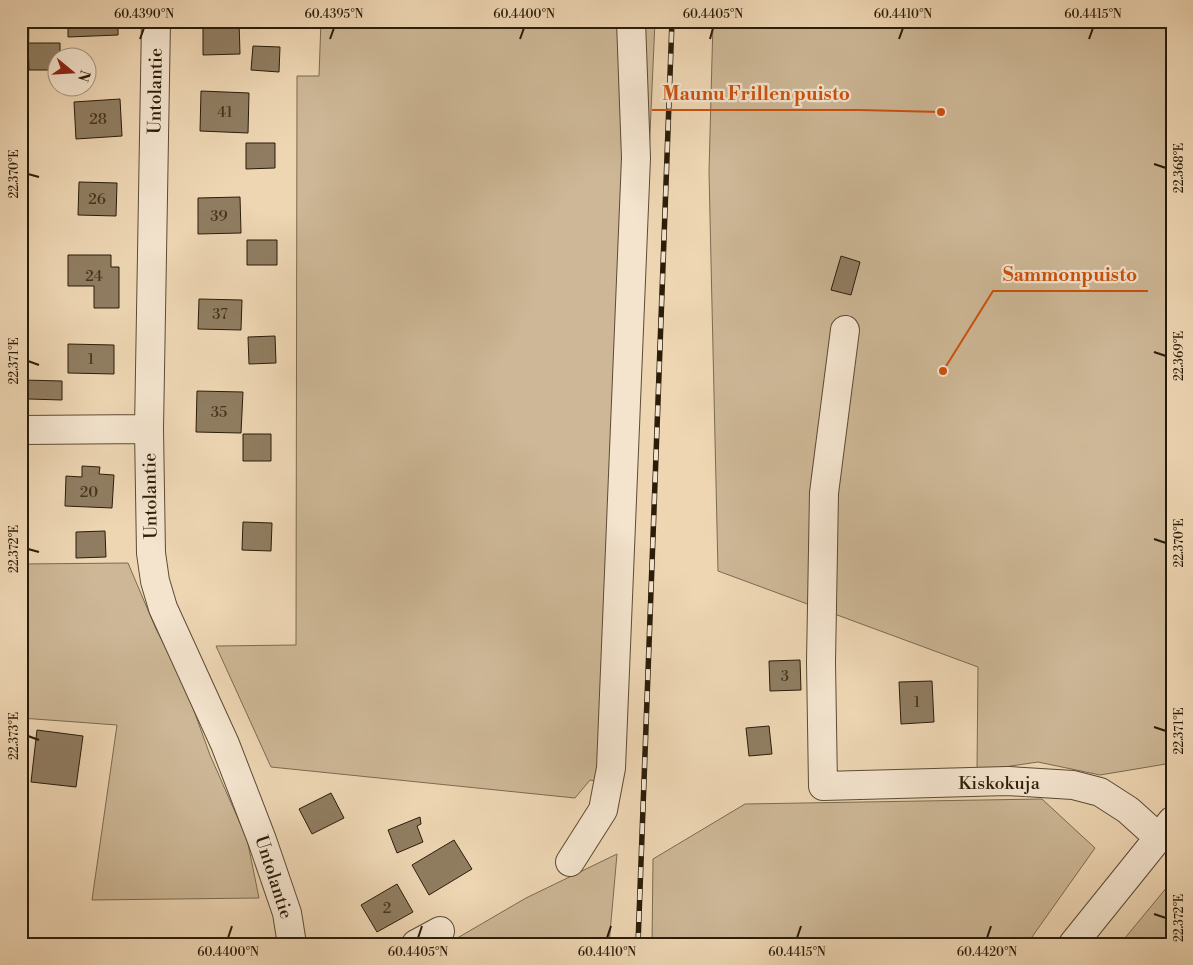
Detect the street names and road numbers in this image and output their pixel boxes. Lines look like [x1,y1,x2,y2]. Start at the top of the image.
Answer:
street label: Untolantie [143,48,168,134]
street label: Untolantie [138,453,163,539]
street label: Kiskokuja [958,772,1041,795]
street label: Untolantie [249,833,298,922]

